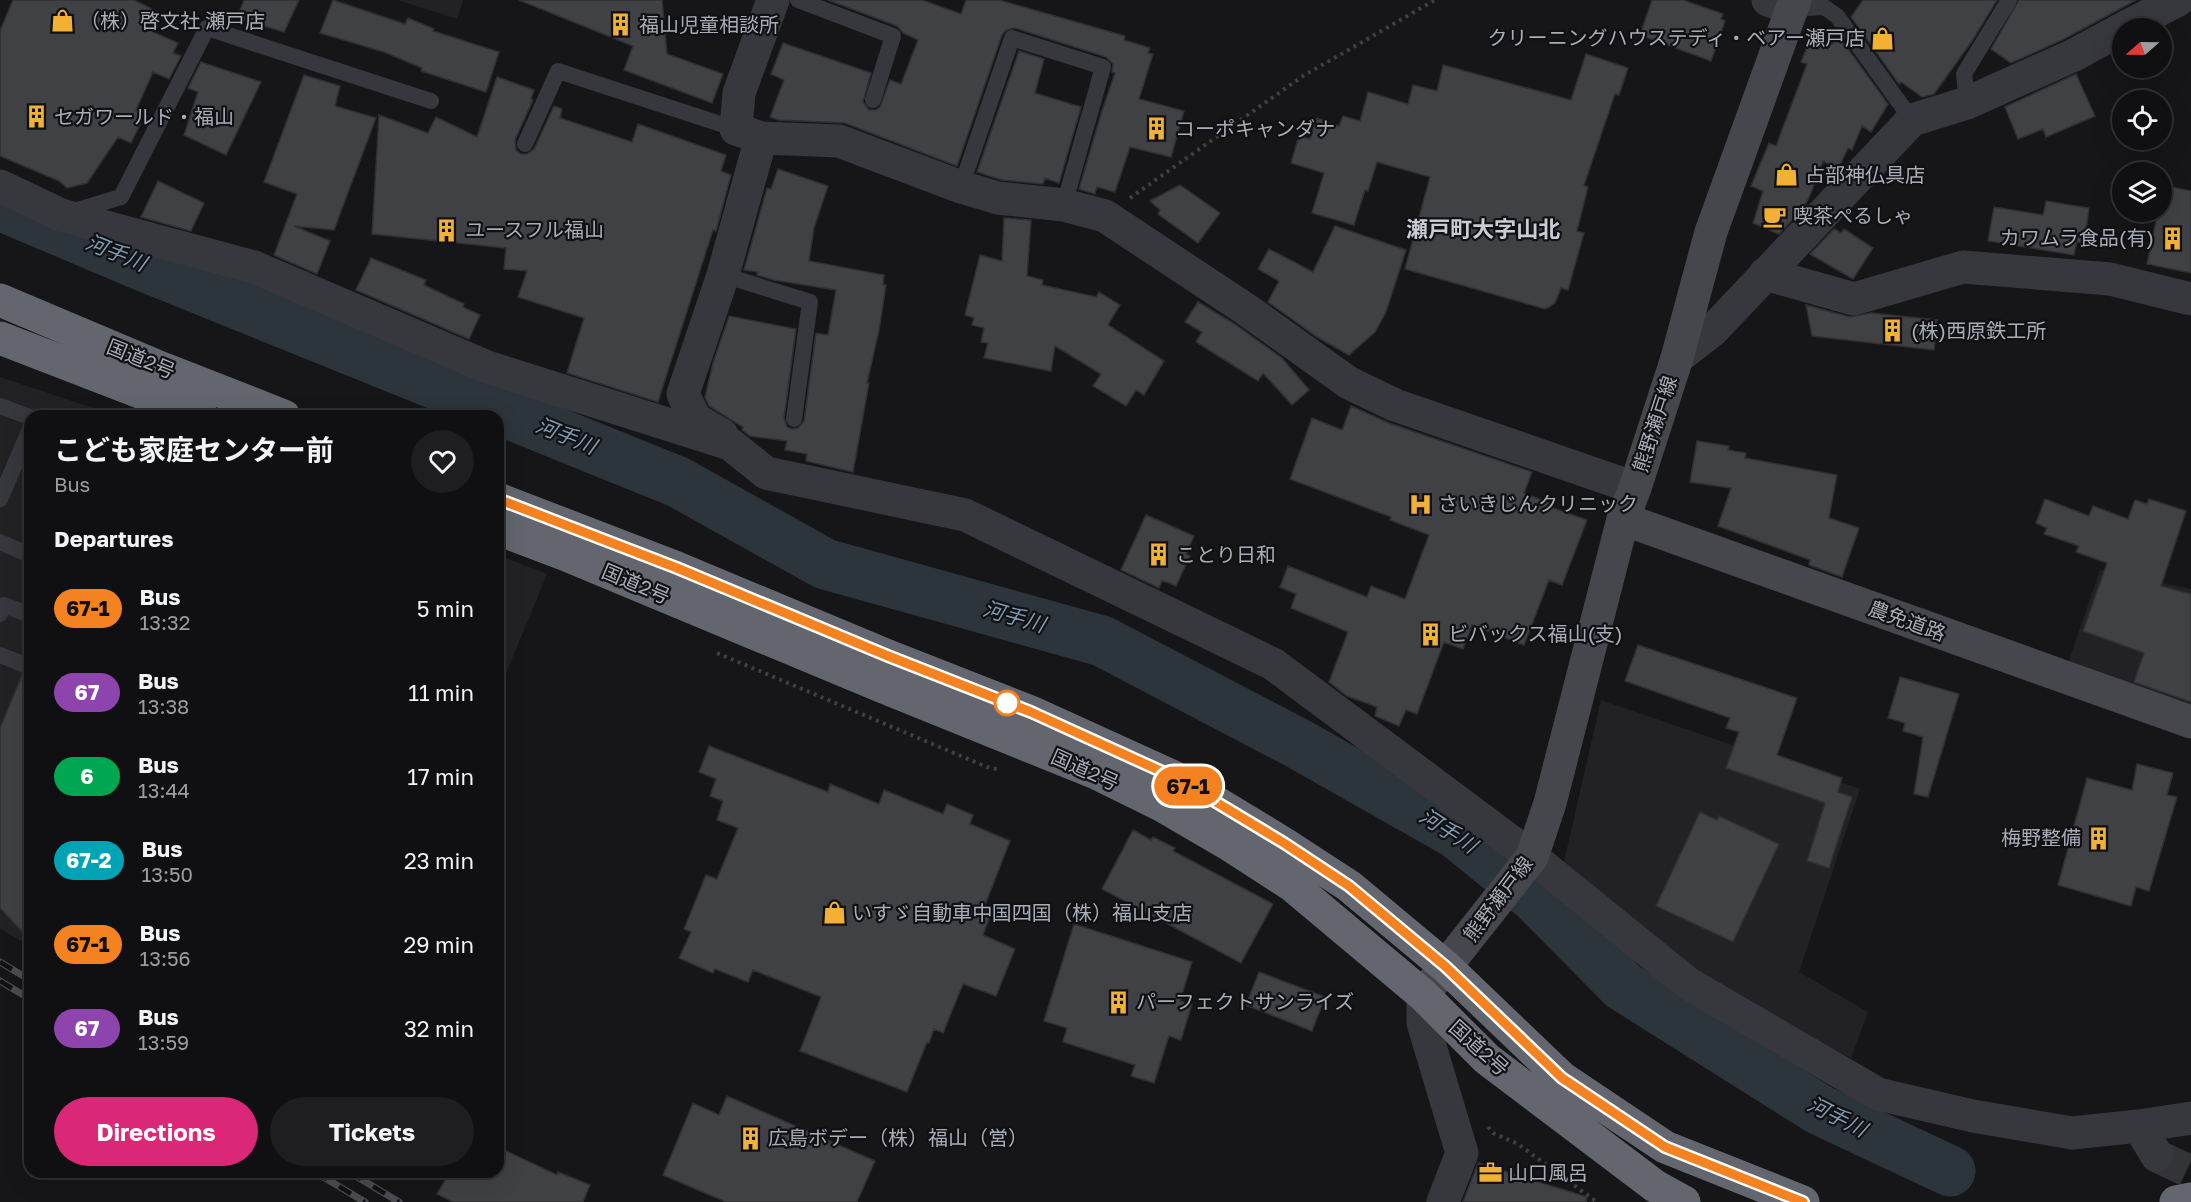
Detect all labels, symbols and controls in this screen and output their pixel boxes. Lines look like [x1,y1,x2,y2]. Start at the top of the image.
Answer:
shop icon: （株）啓文社 瀬戸店 [49,8,75,34]
place label: （株）啓文社 瀬戸店 [80,8,265,32]
building icon: 福山児童相談所 [608,12,634,38]
place label: 福山児童相談所 [639,12,779,36]
north arrow [2112,18,2172,78]
map controls [2112,18,2172,222]
place label: クリーニングハウステディ・ベアー瀬戸店 [1488,25,1865,49]
shop icon: クリーニングハウステディ・ベアー瀬戸店 [1870,25,1896,51]
button: locate [2112,90,2172,150]
building icon: セガワールド・福山 [23,104,49,130]
place label: セガワールド・福山 [54,104,234,128]
building icon: コーポキャンダナ [1144,116,1170,142]
place label: コーポキャンダナ [1175,116,1335,140]
shop icon: 占部神仏具店 [1774,162,1800,188]
place label: 占部神仏具店 [1805,162,1925,186]
button: layers [2112,162,2172,222]
cafe icon: 喫茶ぺるしゃ [1762,203,1788,229]
place label: 喫茶ぺるしゃ [1793,203,1913,227]
district label: 瀬戸町大字山北 [1406,215,1560,242]
building icon: ユースフル福山 [434,217,460,243]
place label: ユースフル福山 [465,217,604,241]
place label: カワムラ食品(有) [2000,225,2154,249]
building icon: カワムラ食品(有) [2159,225,2185,251]
water label: 河手川 [82,228,152,277]
building icon: (株)西原鉄工所 [1880,318,1906,344]
place label: (株)西原鉄工所 [1911,318,2046,342]
street label: 国道2号 [104,334,179,383]
street label: 熊野瀬戸線 [1627,372,1681,475]
water label: 河手川 [532,411,602,460]
button: heart [411,430,474,493]
text: こども家庭センター前 [54,433,334,466]
text: Bus [54,472,90,496]
hospital icon: さいきじんクリニック [1407,491,1433,517]
place label: さいきじんクリニック [1438,491,1638,515]
text: Departures [54,525,173,552]
building icon: ことり日和 [1145,542,1171,568]
place label: ことり日和 [1176,542,1276,566]
street label: 国道2号 [599,558,674,608]
text: Bus [140,583,181,610]
text: 67-1 [66,595,110,621]
text: 5 min [417,595,474,622]
water label: 河手川 [980,595,1050,638]
street label: 農免道路 [1866,595,1949,645]
text: 13:32 [140,610,190,634]
building icon: ビバックス福山(支) [1417,621,1443,647]
place label: ビバックス福山(支) [1448,621,1623,645]
text: Bus [138,667,179,694]
text: 67 [75,679,99,705]
text: 11 min [408,679,474,706]
unlabelled marker [994,690,1020,716]
text: 13:38 [138,694,189,718]
street label: 国道2号 [1048,744,1123,795]
text: Bus [138,751,179,778]
text: 6 [80,763,94,789]
text: 17 min [407,763,474,790]
line badge: 67-1 [1146,766,1230,806]
text: 67-1 [1166,773,1210,799]
text: 13:44 [138,778,190,802]
water label: 河手川 [1415,802,1484,859]
place label: 梅野整備 [2001,825,2081,849]
building icon: 梅野整備 [2086,825,2112,851]
text: Bus [142,835,183,862]
text: 67-2 [66,847,112,873]
text: 23 min [404,847,474,874]
street label: 熊野瀬戸線 [1458,851,1537,946]
text: 13:50 [142,862,193,886]
shop icon: いすゞ自動車中国四国（株）福山支店 [821,900,847,926]
place label: いすゞ自動車中国四国（株）福山支店 [852,900,1192,924]
text: Bus [140,919,181,946]
text: 67-1 [66,931,110,957]
text: 29 min [404,931,474,958]
text: 13:56 [140,946,191,970]
building icon: パーフェクトサンライズ [1105,989,1131,1015]
place label: パーフェクトサンライズ [1136,989,1354,1013]
text: Bus [138,1003,179,1030]
street label: 国道2号 [1445,1014,1514,1080]
text: 67 [75,1015,99,1041]
text: 32 min [404,1015,474,1042]
text: 13:59 [138,1030,189,1054]
water label: 河手川 [1803,1090,1873,1143]
button: Directions [54,1097,258,1166]
button: Tickets [270,1097,474,1166]
building icon: 広島ボデー（株）福山（営） [737,1125,763,1151]
place label: 広島ボデー（株）福山（営） [768,1125,1028,1149]
office icon: 山口風呂 [1477,1160,1503,1186]
place label: 山口風呂 [1508,1160,1588,1184]

